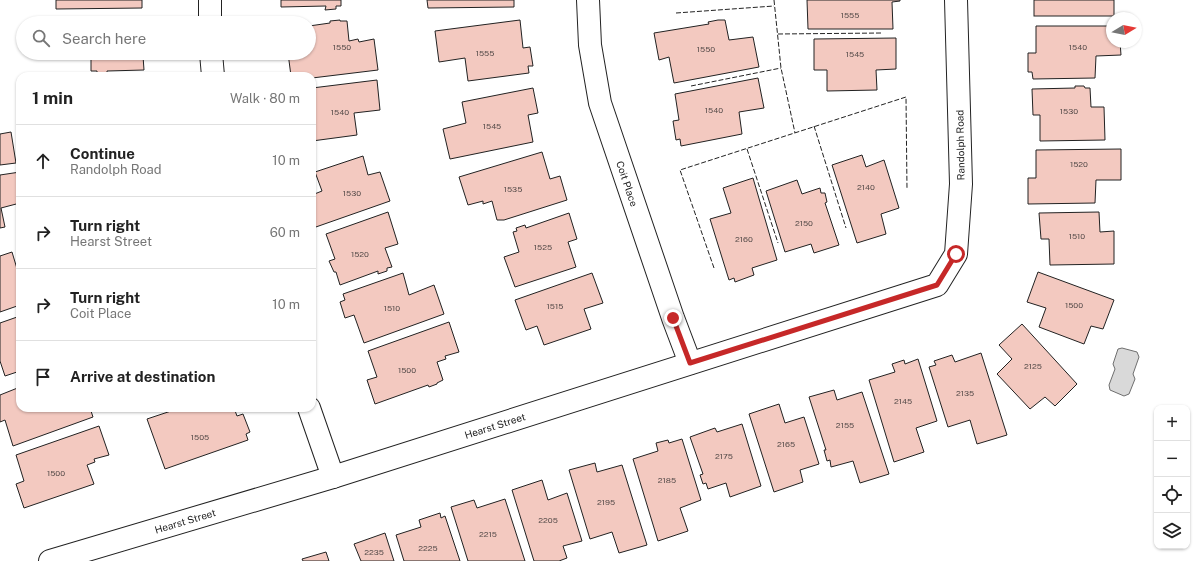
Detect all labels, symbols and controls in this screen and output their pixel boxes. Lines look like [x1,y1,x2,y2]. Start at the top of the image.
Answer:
house number: 1555 [841,10,859,20]
north arrow [1106,12,1142,48]
search box [16,16,316,60]
icon: search [30,27,52,49]
text: Search here [62,30,146,47]
house number: 1550 [333,42,351,52]
house number: 1540 [1069,42,1087,52]
house number: 1550 [697,44,715,54]
house number: 1555 [476,48,494,58]
house number: 1545 [846,49,864,59]
text: 1 min [32,88,73,108]
text: Walk · 80 m [230,91,300,106]
house number: 1540 [705,105,723,115]
house number: 1530 [1060,106,1078,116]
house number: 1540 [331,107,349,117]
street label: Randolph Road [953,110,967,180]
house number: 1545 [483,121,501,131]
text: Continue [70,145,135,162]
icon: ahead [32,150,54,172]
text: 10 m [272,153,300,168]
street label: Coit Place [614,159,641,208]
house number: 1520 [1070,159,1088,169]
text: Randolph Road [70,162,162,177]
house number: 2140 [857,182,875,192]
house number: 1535 [504,184,522,194]
house number: 1530 [343,188,361,198]
text: Turn right [70,217,140,234]
house number: 2150 [795,218,813,228]
icon: right [32,222,54,244]
text: 60 m [270,225,300,240]
house number: 1510 [1069,231,1085,241]
text: Hearst Street [70,234,152,249]
house number: 2160 [735,234,753,244]
house number: 1525 [534,242,552,252]
route start [947,245,965,263]
house number: 1520 [351,249,369,259]
text: Turn right [70,289,140,306]
icon: right [32,294,54,316]
text: 10 m [272,297,300,312]
house number: 1500 [1065,300,1083,310]
house number: 1515 [547,301,563,311]
house number: 1510 [384,303,400,313]
text: Coit Place [70,306,131,321]
route end [664,309,682,327]
house number: 2125 [1024,361,1042,371]
house number: 1500 [398,365,416,375]
icon: arrive [32,366,54,388]
text: Arrive at destination [70,368,215,385]
house number: 2135 [956,388,974,398]
house number: 2145 [894,396,912,406]
map controls [1154,405,1190,549]
button: + [1154,405,1190,441]
street label: Hearst Street [463,410,527,441]
house number: 2155 [836,420,854,430]
house number: 1505 [191,432,209,442]
house number: 2165 [777,439,795,449]
button: − [1154,441,1190,477]
house number: 2175 [715,451,733,461]
house number: 1500 [47,468,65,478]
house number: 2185 [658,475,676,485]
button: locate [1154,477,1190,513]
house number: 2195 [597,497,615,507]
street label: Hearst Street [153,506,217,536]
button: layers [1154,513,1190,549]
house number: 2205 [538,515,558,525]
house number: 2215 [479,529,497,539]
house number: 2225 [418,543,438,553]
house number: 2235 [364,547,384,557]

